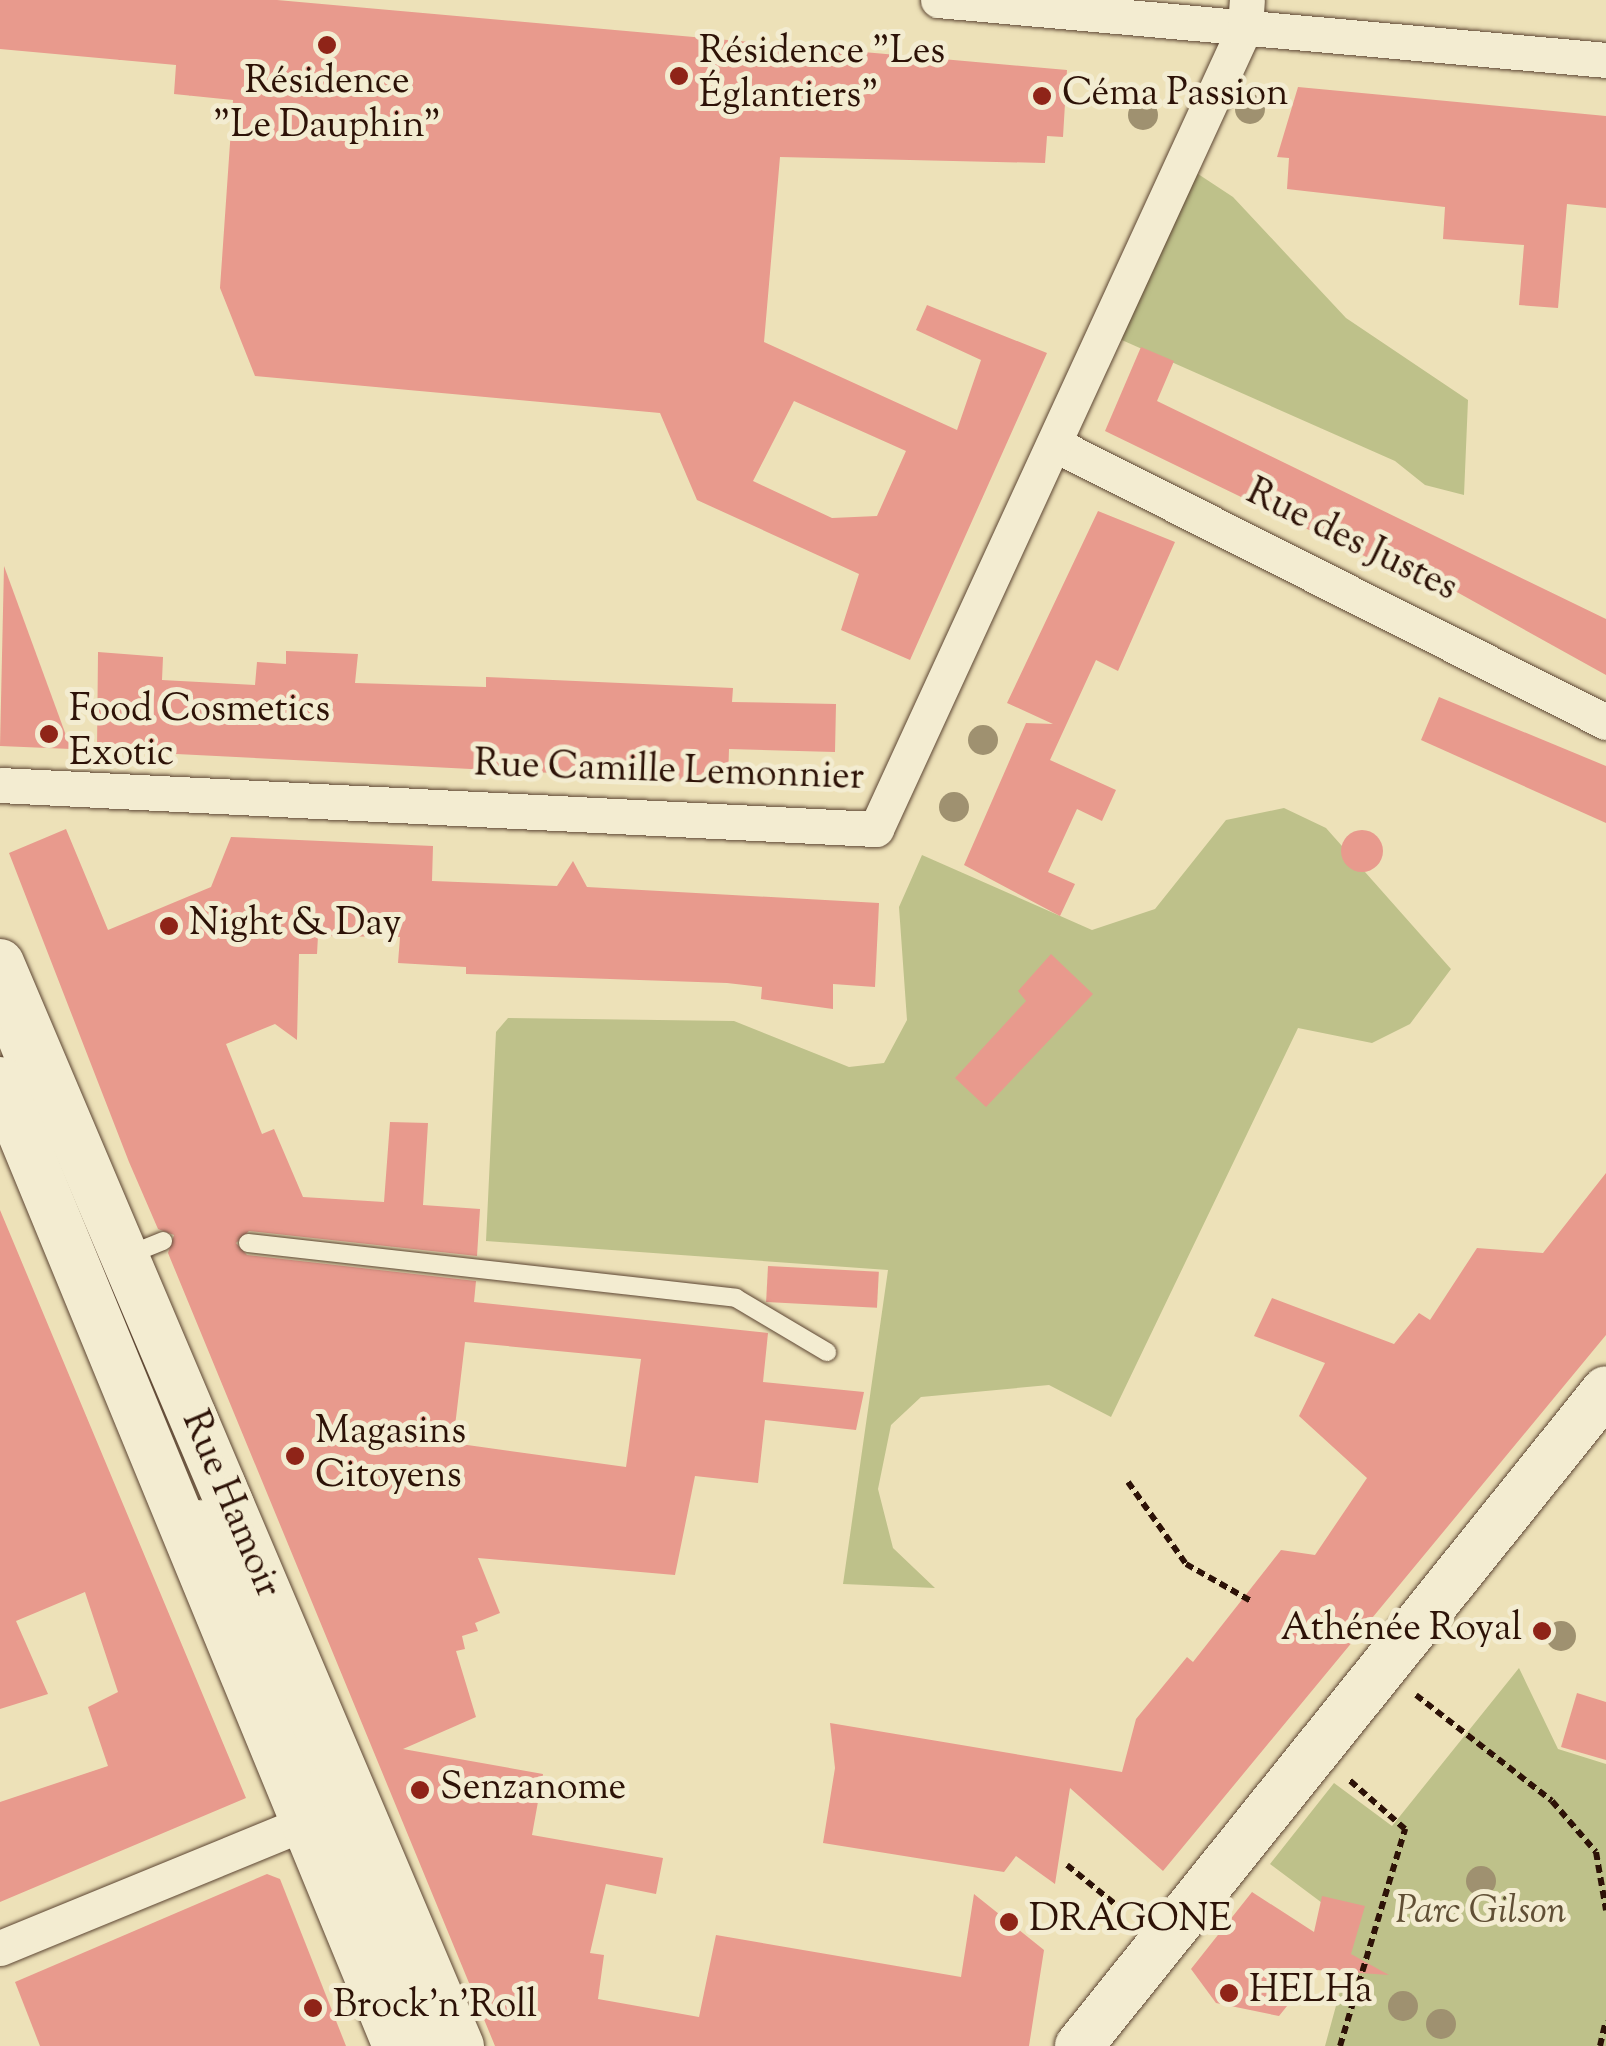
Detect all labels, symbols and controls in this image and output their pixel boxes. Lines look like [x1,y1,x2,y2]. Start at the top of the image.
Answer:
place label: Résidence "Les Églantiers" [699,31,945,120]
marker: Résidence "Le Dauphin" [316,34,338,56]
place label: Résidence "Le Dauphin" [213,61,441,150]
marker: Résidence "Les Églantiers" [668,65,690,87]
place label: Céma Passion [1062,73,1288,119]
marker: Céma Passion [1031,85,1053,107]
street label: Rue des Justes [1238,471,1464,613]
place label: Food Cosmetics Exotic [69,689,330,778]
marker: Food Cosmetics Exotic [38,723,60,745]
street label: Rue Camille Lemonnier [473,743,865,803]
place label: Night & Day [189,903,401,949]
marker: Night & Day [158,915,180,937]
street label: Rue Hamoir [169,1405,289,1605]
place label: Magasins Citoyens [315,1411,466,1500]
marker: Magasins Citoyens [284,1445,306,1467]
place label: Athénée Royal [1280,1608,1522,1654]
marker: Athénée Royal [1531,1620,1553,1642]
place label: Senzanome [440,1767,626,1813]
marker: Senzanome [409,1779,431,1801]
park label: Parc Gilson [1396,1891,1566,1937]
place label: DRAGONE [1029,1899,1232,1945]
marker: DRAGONE [998,1911,1020,1933]
place label: HELHa [1249,1970,1372,2016]
marker: HELHa [1218,1982,1240,2004]
place label: Brock'n'Roll [333,1985,537,2031]
marker: Brock'n'Roll [302,1997,324,2019]

